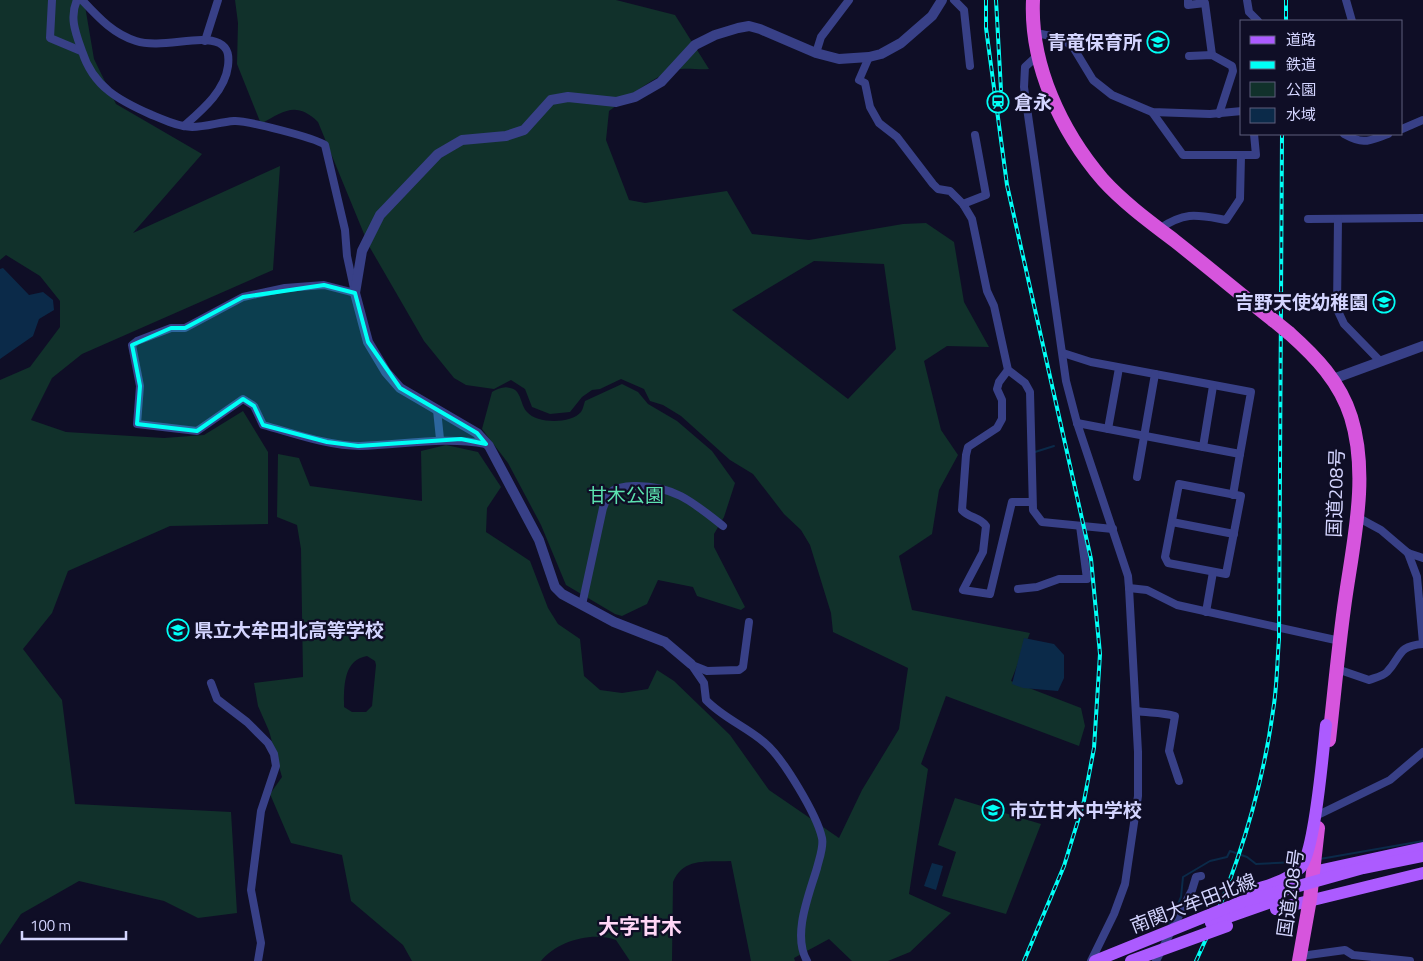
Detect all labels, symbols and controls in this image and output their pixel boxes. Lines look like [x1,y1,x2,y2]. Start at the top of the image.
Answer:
legend [1240,20,1403,135]
place label: 青竜保育所 [1047,27,1142,56]
text: 道路 [1286,28,1316,51]
school or university icon: 青竜保育所 [1146,30,1170,54]
text: 鉄道 [1286,53,1316,76]
text: 公園 [1286,78,1316,101]
place label: 倉永 [1014,87,1052,116]
station icon: 倉永 [986,90,1010,114]
text: 水域 [1286,103,1316,126]
place label: 吉野天使幼稚園 [1235,287,1368,316]
school or university icon: 吉野天使幼稚園 [1372,290,1396,314]
street label: 国道208号 [1318,448,1351,538]
park label: 甘木公園 [588,480,664,509]
place label: 県立大牟田北高等学校 [194,615,384,644]
school or university icon: 県立大牟田北高等学校 [166,618,190,642]
place label: 市立甘木中学校 [1009,795,1142,824]
school or university icon: 市立甘木中学校 [981,798,1005,822]
street label: 国道208号 [1269,847,1310,939]
street label: 南関大牟田北線 [1126,865,1260,940]
scale bar [22,908,126,940]
district label: 大字甘木 [598,910,682,942]
text: 100 m [30,914,71,937]

